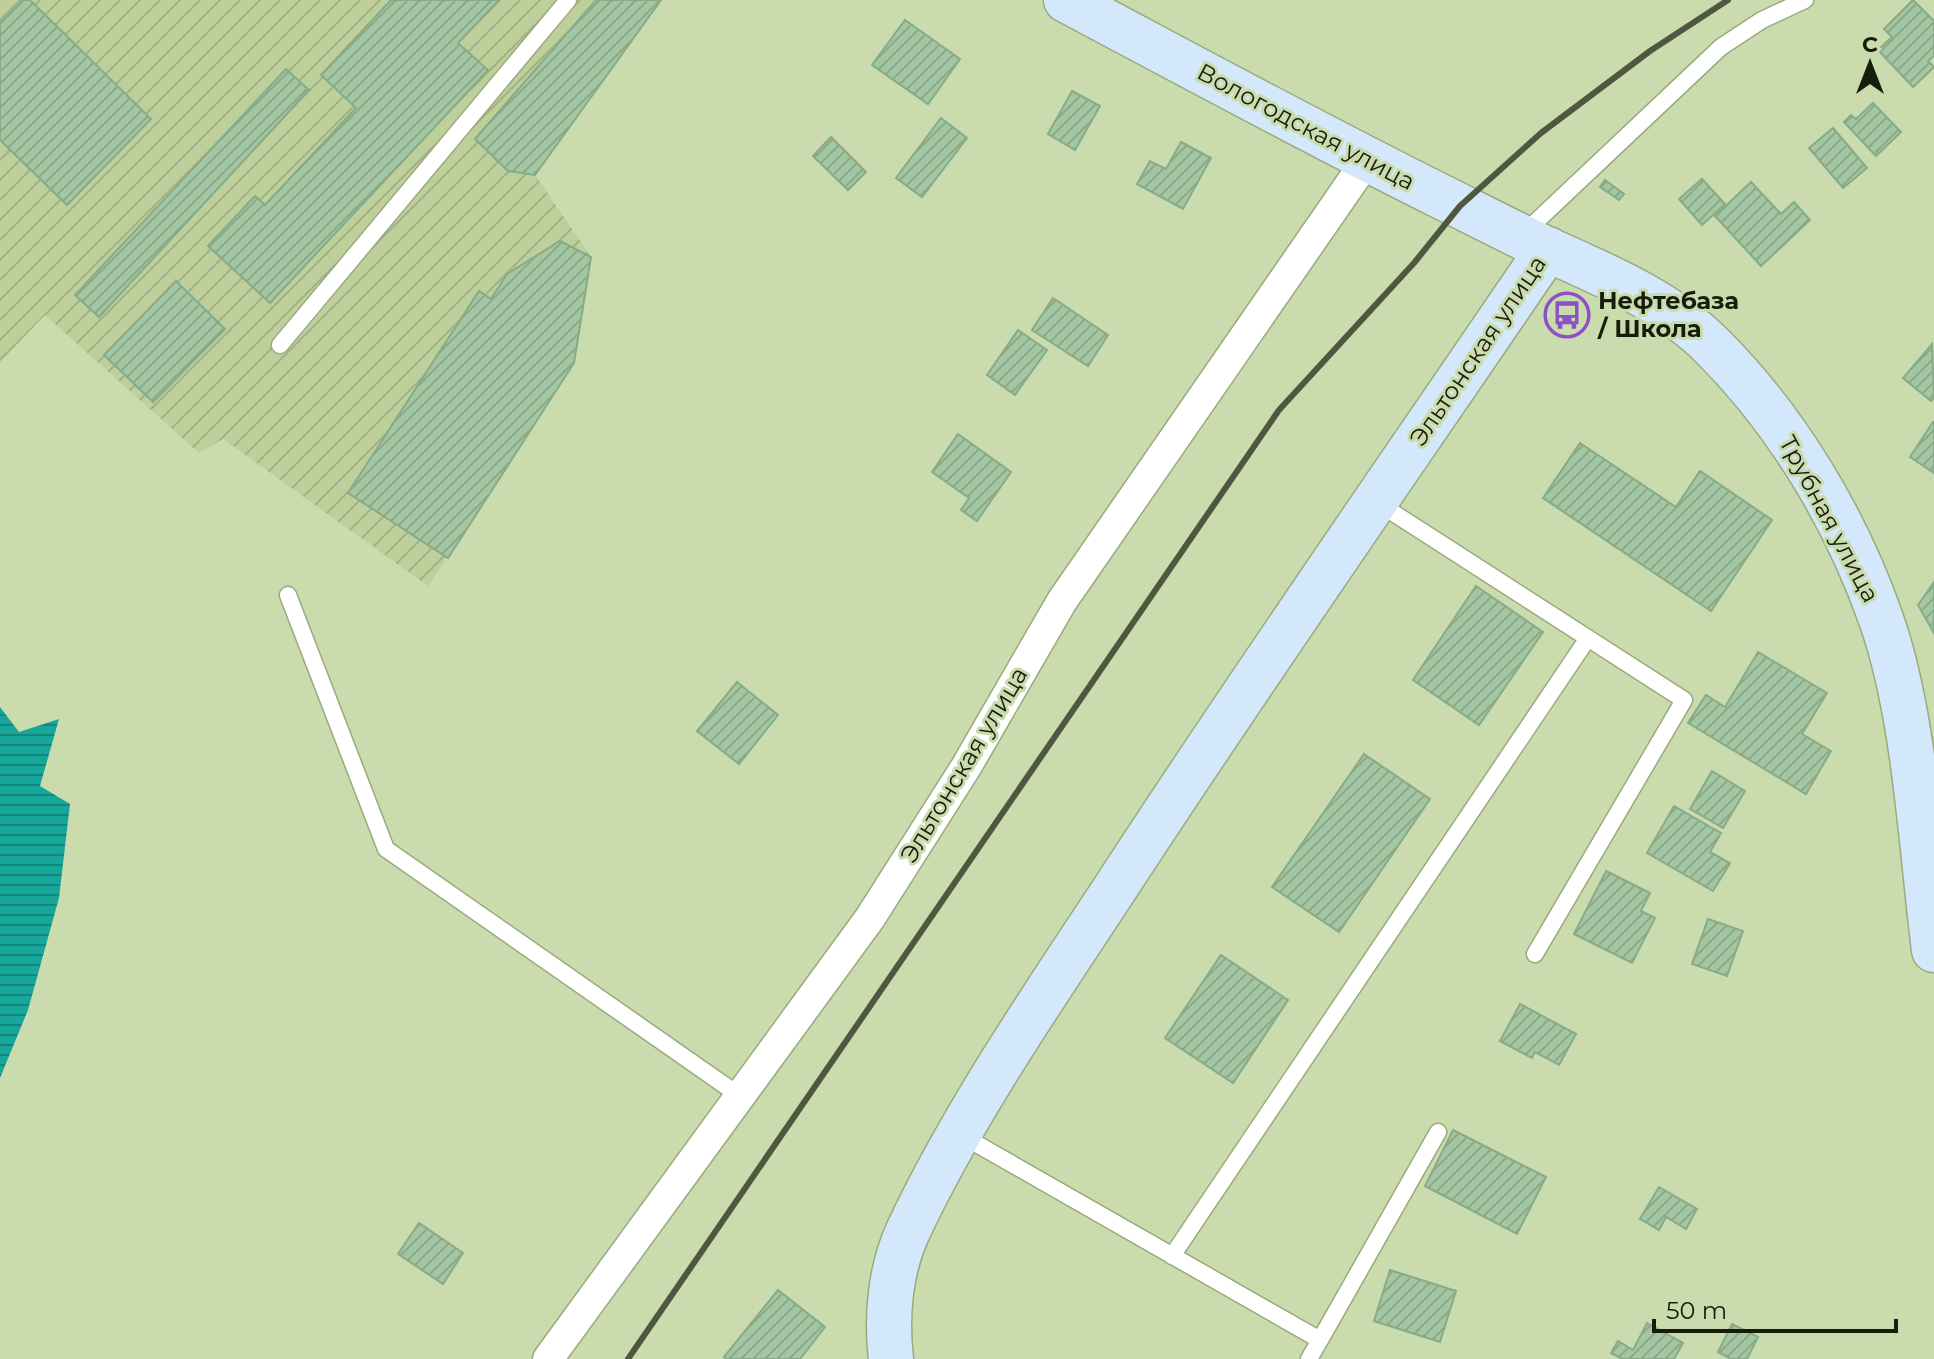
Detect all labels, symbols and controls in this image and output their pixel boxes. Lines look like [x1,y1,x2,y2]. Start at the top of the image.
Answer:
north arrow [1830,24,1910,104]
text: С [1862,31,1878,58]
street label: Вологодская улица [1192,57,1420,196]
street label: Эльтонская улица [1403,250,1552,451]
place label: Нефтебаза / Школа [1597,286,1739,343]
bus stop icon: Нефтебаза / Школа [1543,291,1591,339]
street label: Трубная улица [1773,430,1886,607]
street label: Эльтонская улица [894,662,1033,868]
scale bar [1654,1283,1896,1333]
text: 50 m [1666,1296,1727,1325]

